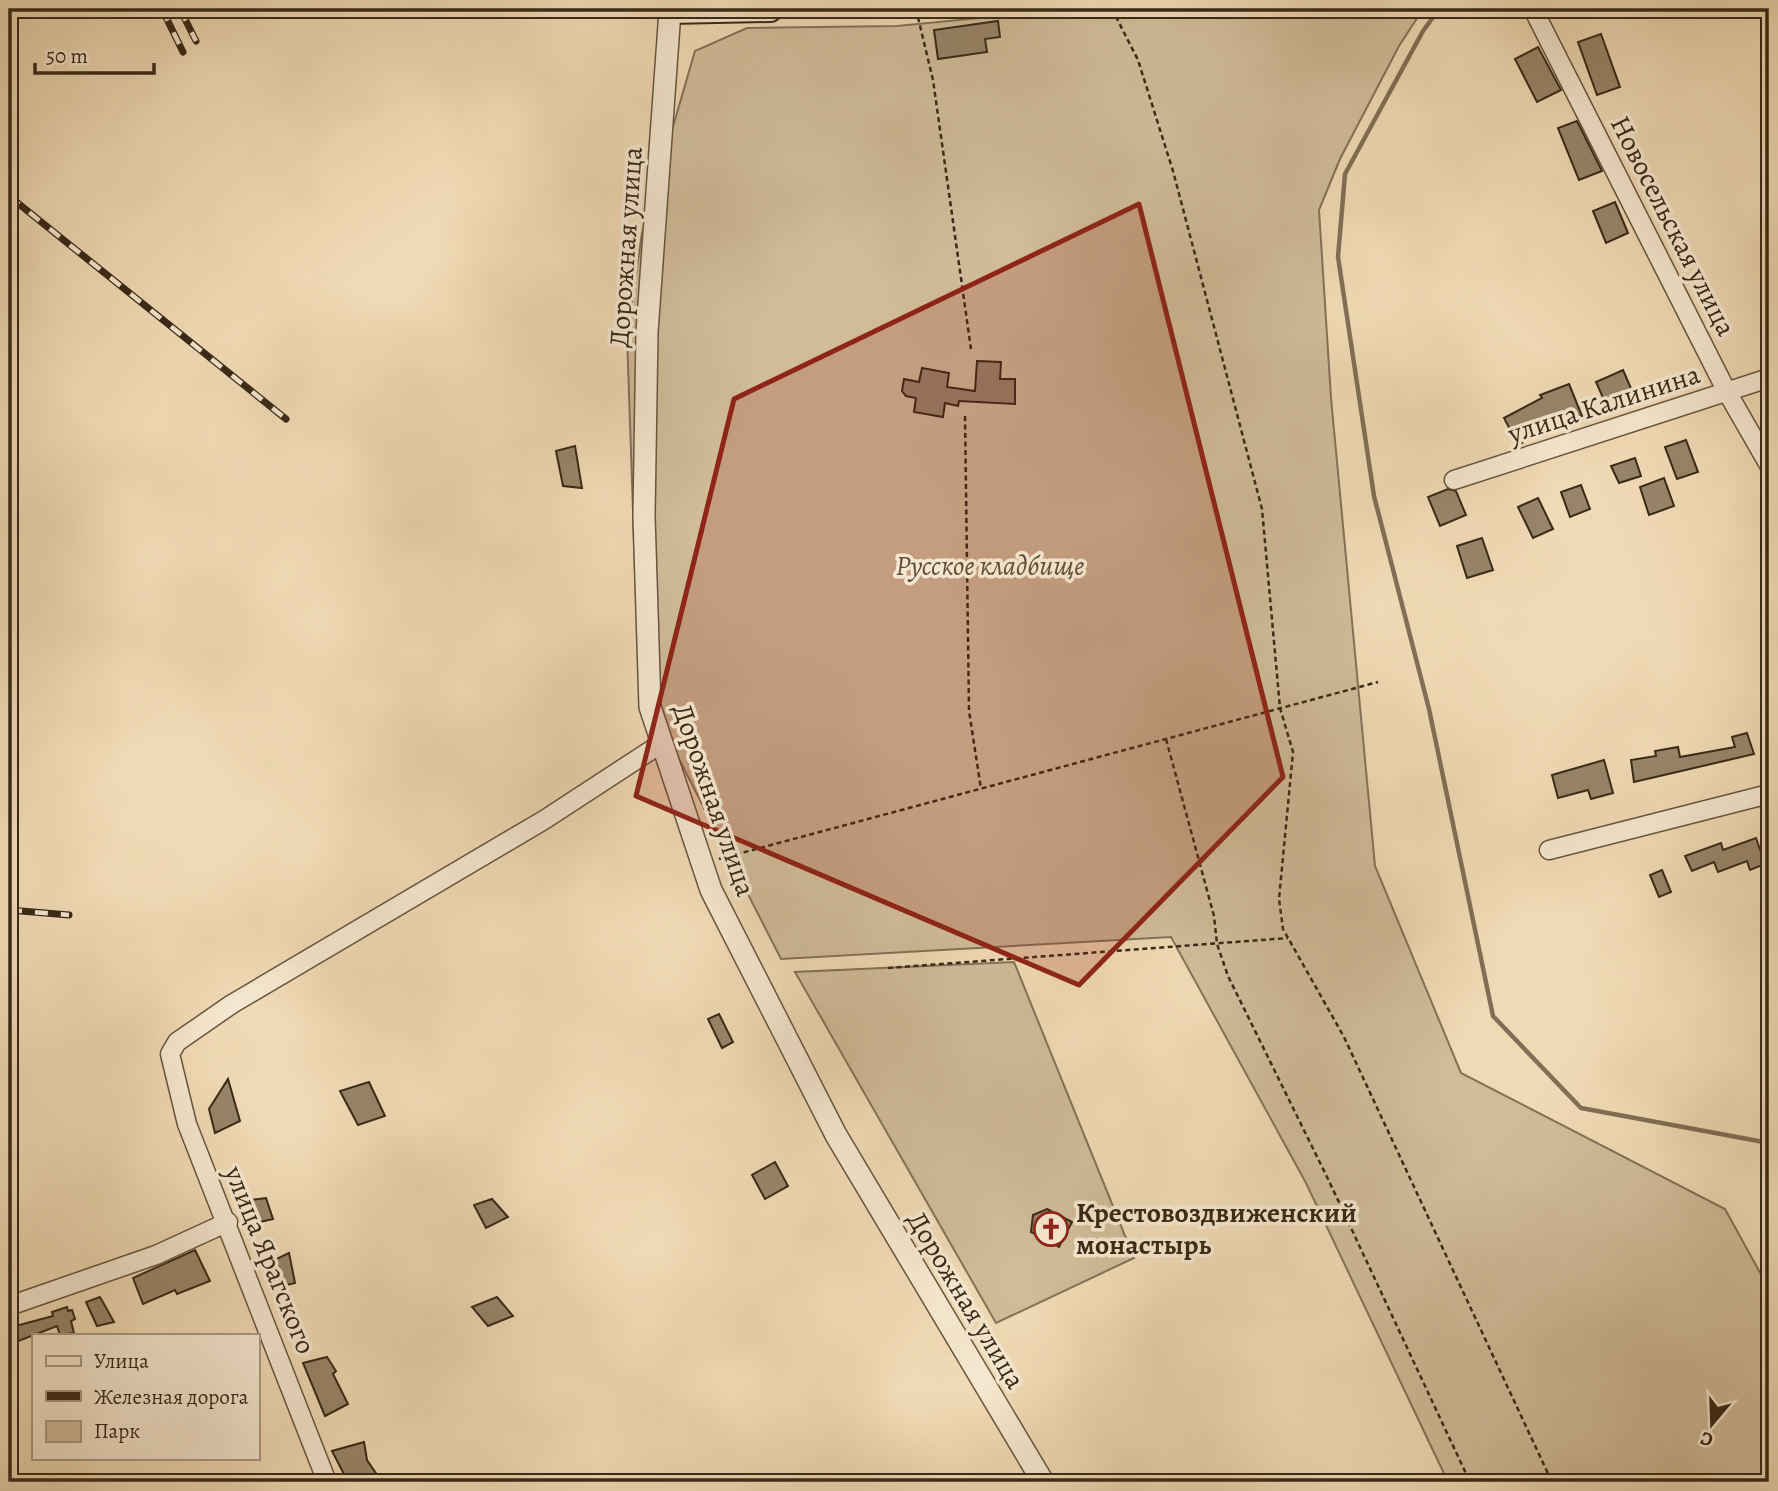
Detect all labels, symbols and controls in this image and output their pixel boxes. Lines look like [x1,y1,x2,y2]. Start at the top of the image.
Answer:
scale bar [35,32,154,76]
text: 50 m [46,42,88,70]
street label: Новосельская улица [1601,109,1745,343]
street label: Дорожная улица [600,145,652,349]
street label: улица Калинина [1502,355,1705,453]
park label: Русское кладбище [896,547,1084,585]
street label: Дорожная улица [663,699,765,901]
street label: улица Ярагского [215,1159,325,1360]
place label: Крестовоздвиженский монастырь [1076,1194,1357,1264]
street label: Дорожная улица [898,1204,1034,1396]
church icon: Крестовоздвиженский монастырь [1032,1210,1070,1248]
legend [32,1334,259,1460]
text: Улица [94,1347,149,1375]
text: Железная дорога [94,1383,249,1411]
north arrow [1676,1390,1746,1460]
text: Парк [94,1417,140,1445]
text: С [1697,1425,1717,1453]

